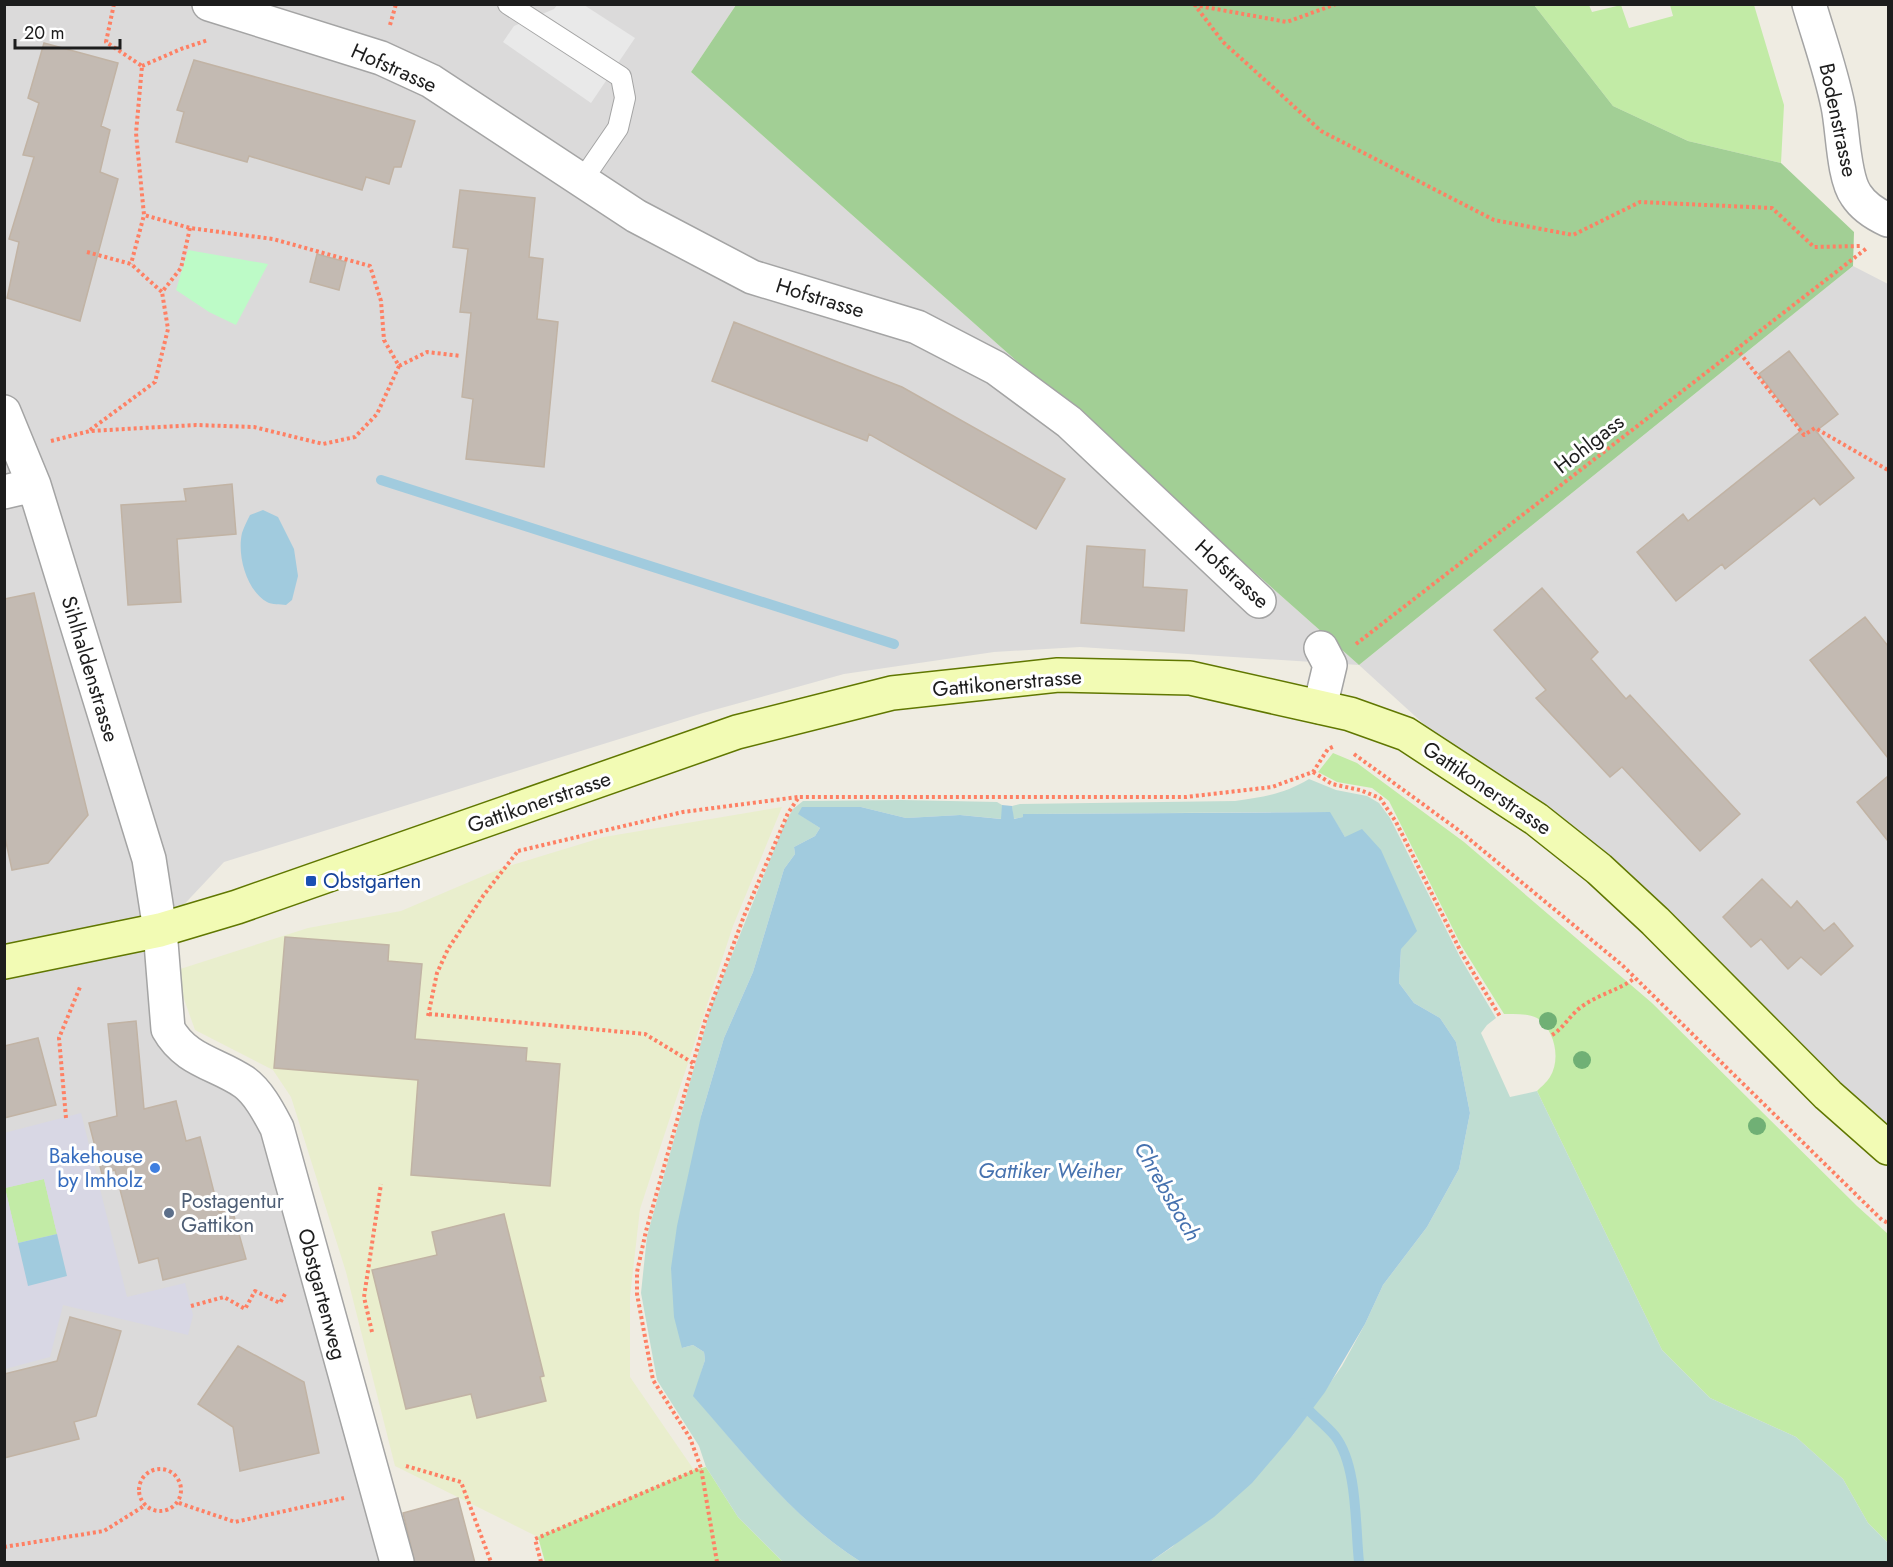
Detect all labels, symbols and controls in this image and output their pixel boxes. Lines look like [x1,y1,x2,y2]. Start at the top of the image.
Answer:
scale bar [15,12,120,50]
text: 20 m [24,20,64,46]
street label: Hofstrasse [346,36,442,100]
street label: Bodenstrasse [1811,60,1865,180]
street label: Hofstrasse [772,270,868,326]
street label: Hohlgass [1548,407,1630,481]
street label: Hofstrasse [1188,532,1276,616]
street label: Sihlhaldenstrasse [54,592,126,746]
street label: Gattikonerstrasse [931,662,1083,704]
street label: Gattikonerstrasse [1416,734,1558,842]
street label: Gattikonerstrasse [463,763,615,841]
place label: Obstgarten [323,866,421,896]
marker: Obstgarten [304,874,318,888]
water label: Chrebsbach [1127,1135,1209,1247]
place label: Bakehouse by Imholz [49,1141,143,1195]
water label: Gattiker Weiher [978,1154,1124,1186]
marker: Bakehouse by Imholz [148,1161,162,1175]
place label: Postagentur Gattikon [181,1186,285,1240]
marker: Postagentur Gattikon [162,1206,176,1220]
street label: Obstgartenweg [290,1225,354,1363]

